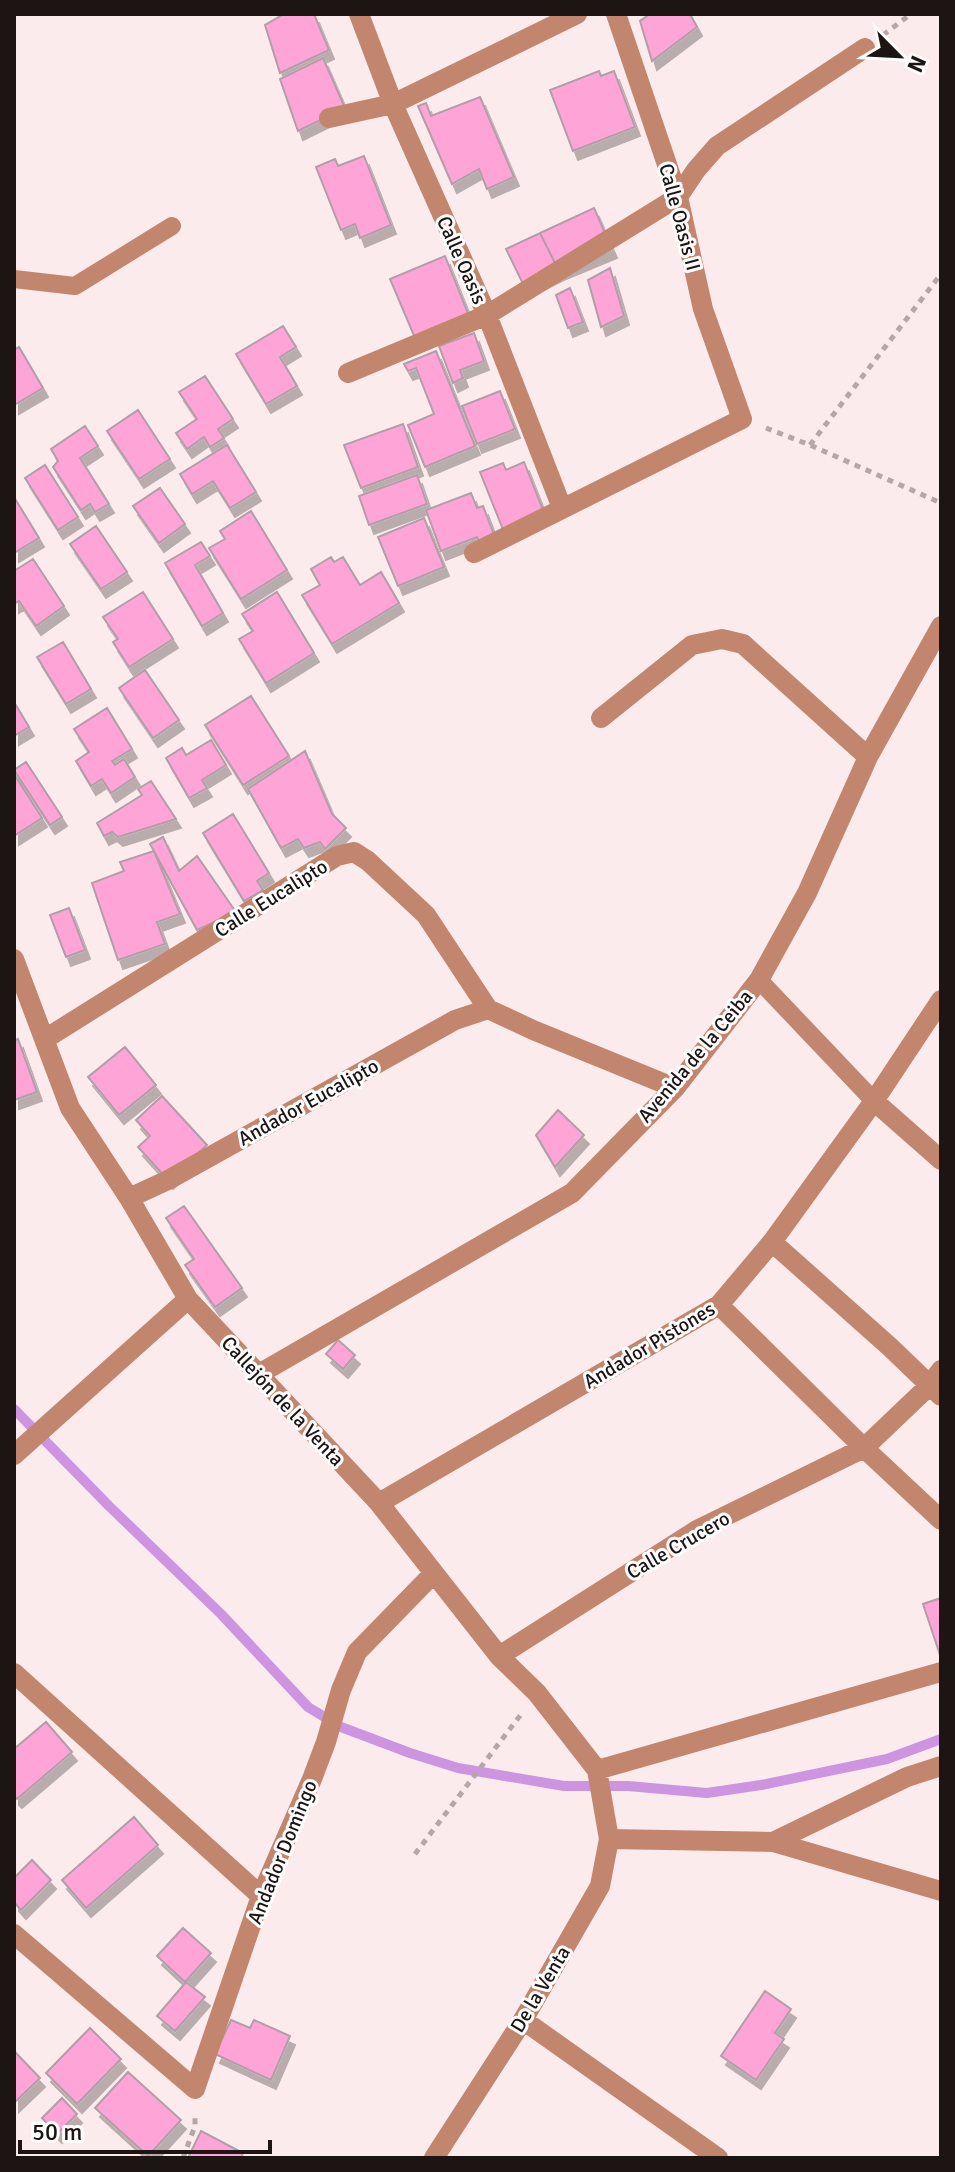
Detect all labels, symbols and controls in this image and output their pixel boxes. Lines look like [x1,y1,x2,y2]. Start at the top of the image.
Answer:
north arrow [859,16,939,96]
text: N [901,51,932,76]
street label: Calle Oasis II [653,161,706,273]
street label: Calle Oasis [431,212,492,308]
street label: Calle Eucalipto [210,854,332,943]
street label: Avenida de la Ceiba [633,985,758,1128]
street label: Andador Eucalipto [233,1053,383,1151]
street label: Andador Pistones [579,1296,720,1395]
street label: Callejón de la Venta [216,1331,349,1472]
street label: Calle Crucero [622,1506,734,1585]
street label: Andador Domingo [242,1777,323,1928]
street label: De la Venta [505,1942,576,2037]
scale bar [20,2104,270,2154]
text: 50 m [32,2117,82,2147]

